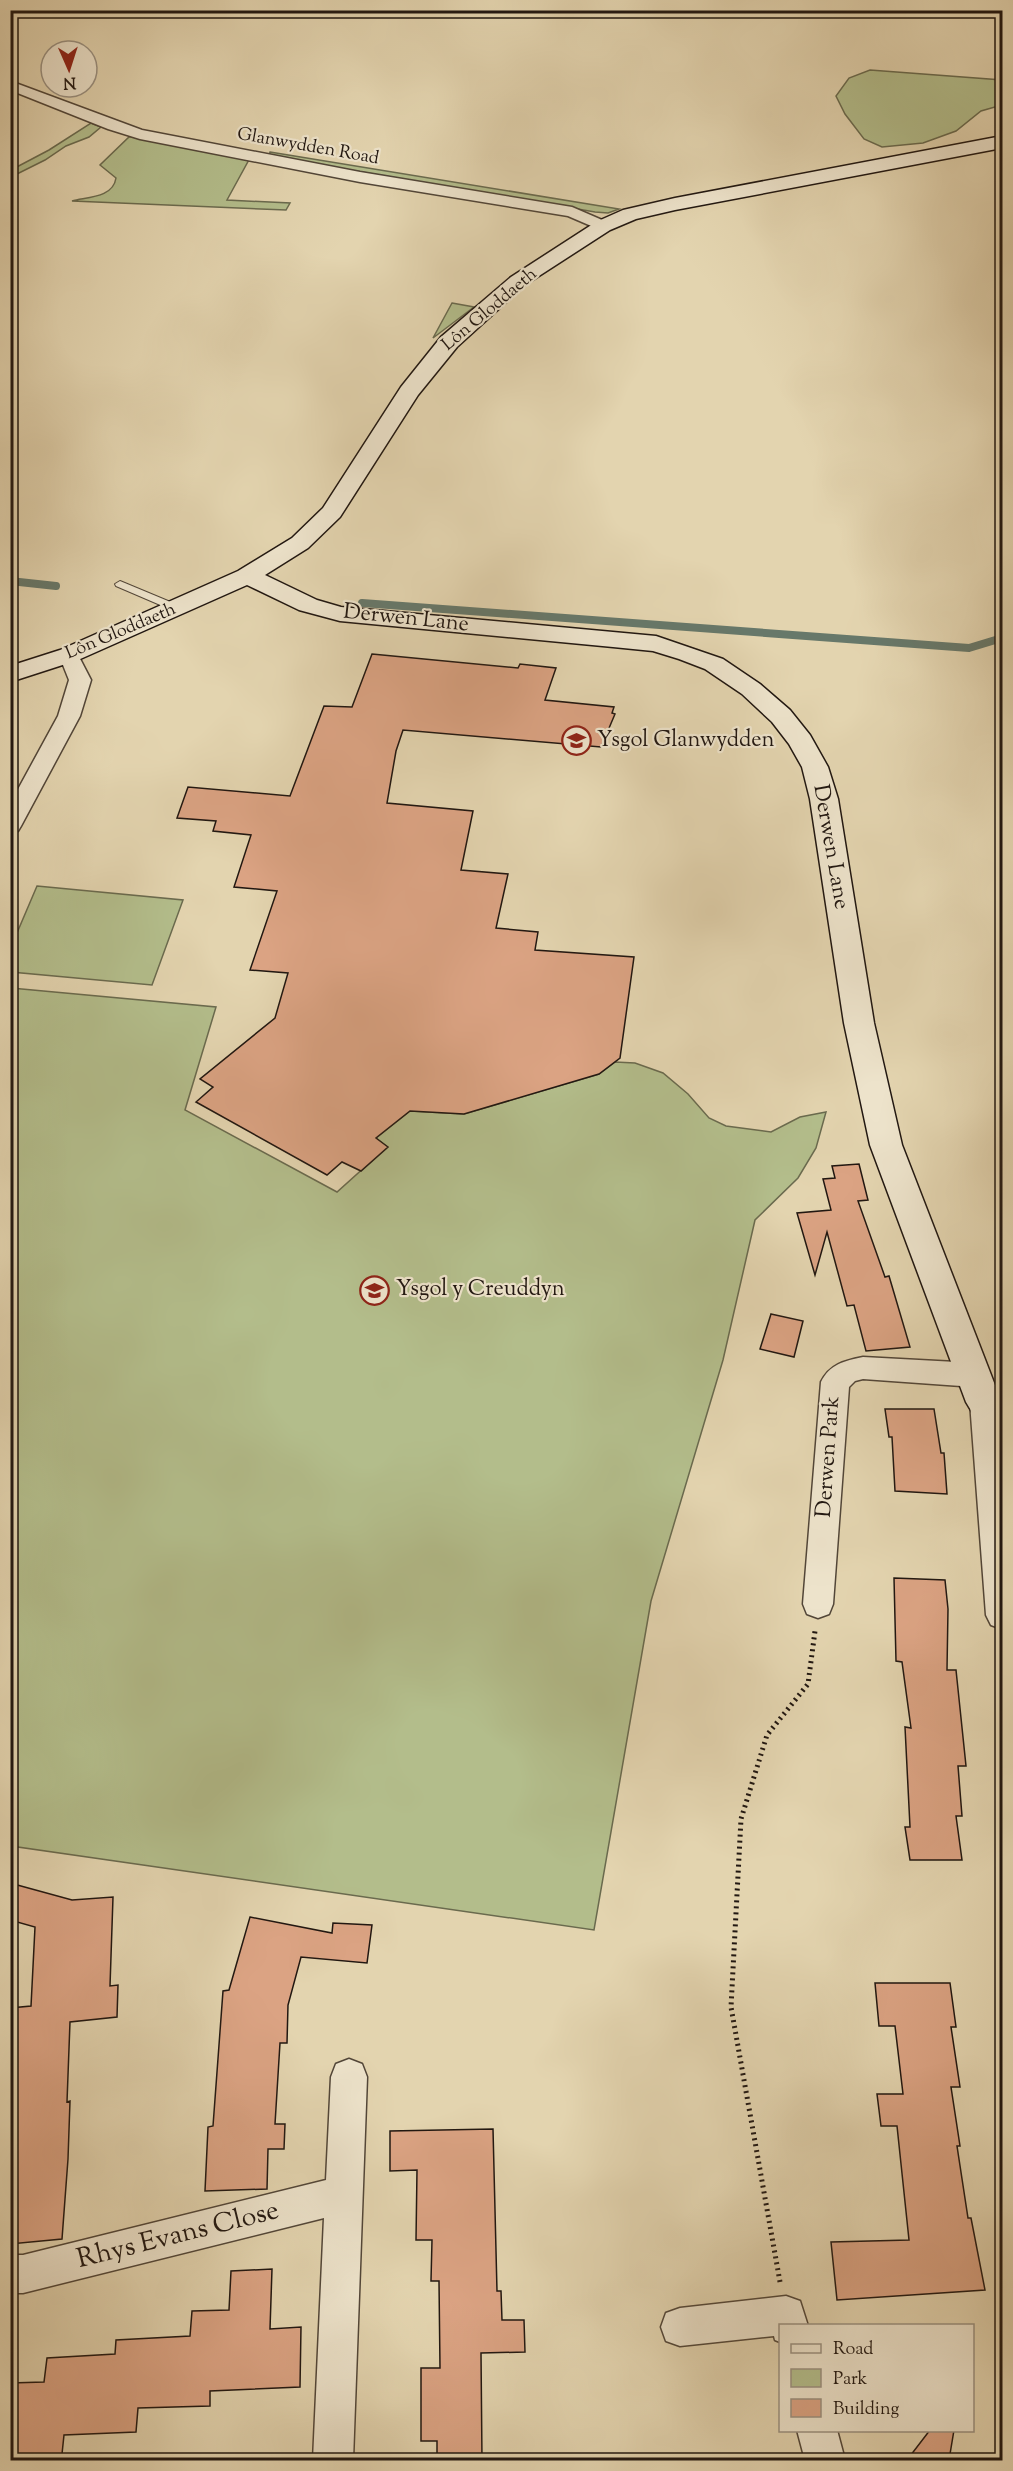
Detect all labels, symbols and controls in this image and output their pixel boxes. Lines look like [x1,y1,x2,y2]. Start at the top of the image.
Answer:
north arrow [39,39,99,99]
text: N [62,70,77,93]
street label: Glanwydden Road [235,122,381,172]
street label: Lôn Gloddaeth [437,262,544,358]
street label: Derwen Lane [342,596,470,642]
street label: Lôn Gloddaeth [62,597,181,667]
school or university icon: Ysgol Glanwydden [560,725,592,757]
place label: Ysgol Glanwydden [597,725,775,757]
street label: Derwen Lane [803,782,857,912]
school or university icon: Ysgol y Creuddyn [359,1274,391,1306]
place label: Ysgol y Creuddyn [396,1274,565,1306]
street label: Derwen Park [809,1395,849,1519]
street label: Rhys Evans Close [73,2192,283,2280]
legend [779,2324,974,2432]
text: Road [833,2337,873,2363]
text: Park [833,2367,868,2393]
text: Building [833,2397,899,2423]

